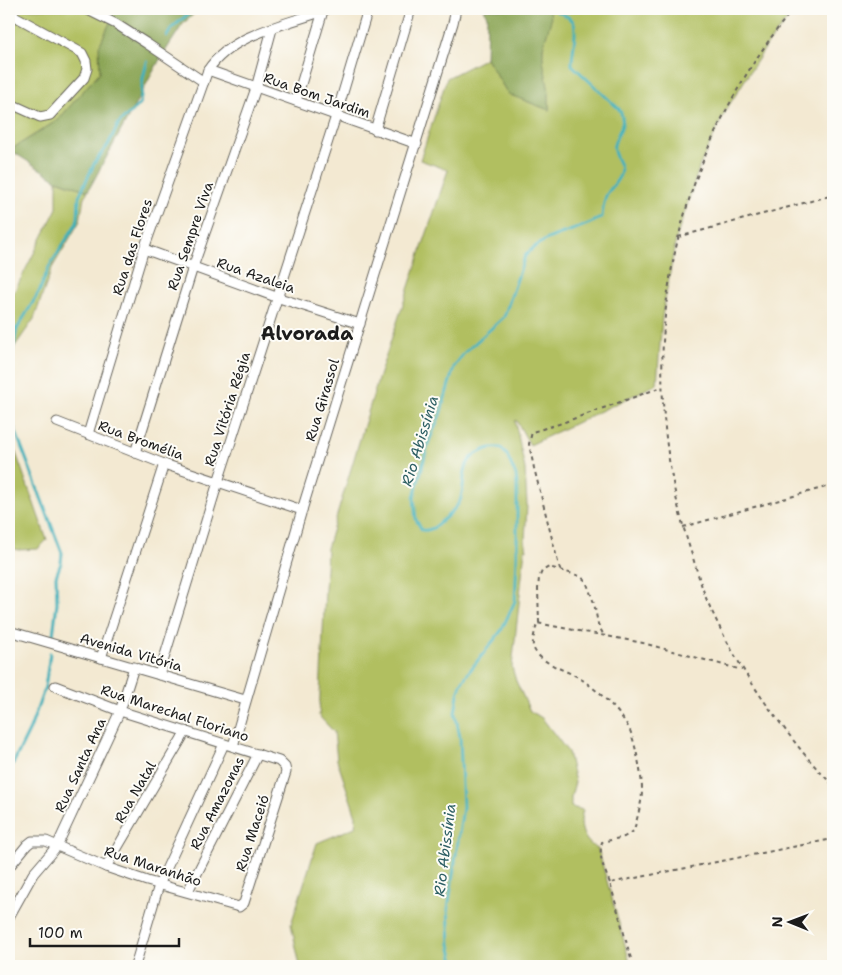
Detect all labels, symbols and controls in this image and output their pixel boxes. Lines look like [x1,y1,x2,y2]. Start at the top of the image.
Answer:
street label: Rua Bom Jardim [261,68,373,122]
street label: Rua Sempre Viva [163,179,217,293]
street label: Rua das Flores [108,196,156,298]
street label: Rua Azaleia [215,253,298,297]
district label: Alvorada [261,321,353,346]
street label: Rua Vitória Régia [200,349,254,469]
street label: Rua Girassol [301,356,343,444]
water label: Rio Abissínia [397,393,443,489]
street label: Rua Bromélia [96,416,187,464]
street label: Avenida Vitória [78,629,184,675]
street label: Rua Marechal Floriano [99,681,251,745]
street label: Rua Santa Ana [50,715,110,815]
street label: Rua Amazonas [186,753,248,853]
street label: Rua Natal [110,757,160,826]
street label: Rua Maceió [231,792,273,874]
water label: Rio Abissínia [429,802,461,898]
street label: Rua Maranhão [102,842,204,890]
north arrow [764,898,814,948]
scale bar [30,915,179,947]
text: N [768,916,786,927]
text: 100 m [38,923,83,943]

